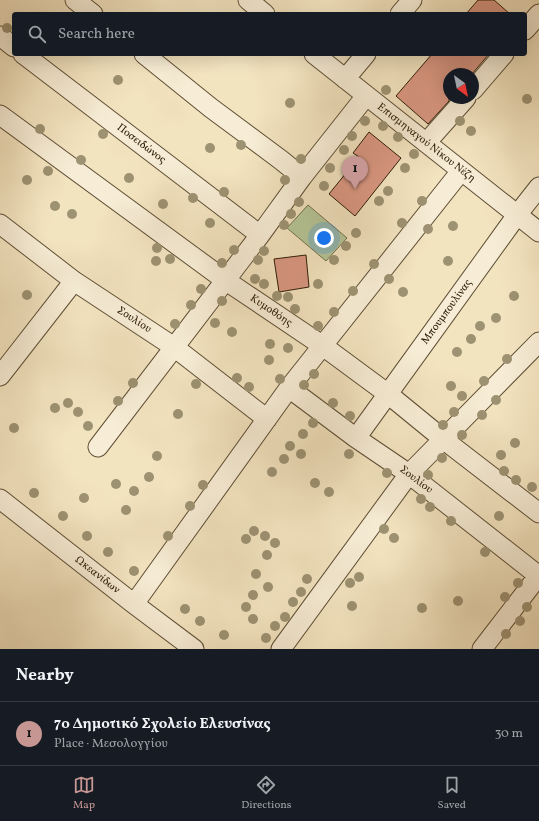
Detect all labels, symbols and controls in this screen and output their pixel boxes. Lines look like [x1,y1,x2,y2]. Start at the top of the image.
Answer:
search box [12,12,527,56]
icon: search [26,23,48,45]
text: Search here [58,24,135,45]
north arrow [443,68,479,104]
street label: Επισμηναγού Νίκου Νέζη [374,100,478,186]
street label: Ποσειδώνος [113,121,169,167]
pin: 1 [342,156,368,189]
your location [314,228,334,248]
street label: Μπουμπουλίνας [418,276,476,348]
street label: Κυμοθόης [247,291,295,331]
street label: Σουλίου [114,303,154,337]
street label: Σουλίου [396,463,436,497]
street label: Ωκεανίδων [71,553,123,598]
text: Nearby [16,664,74,687]
text: 7ο Δημοτικό Σχολείο Ελευσίνας [54,714,271,735]
text: 1 [26,725,32,743]
text: 30 m [495,725,523,743]
text: Place · Μεσολογγίου [54,735,168,753]
tab: Map [73,774,95,813]
tab: Directions [241,774,292,813]
tab: Saved [438,774,466,813]

